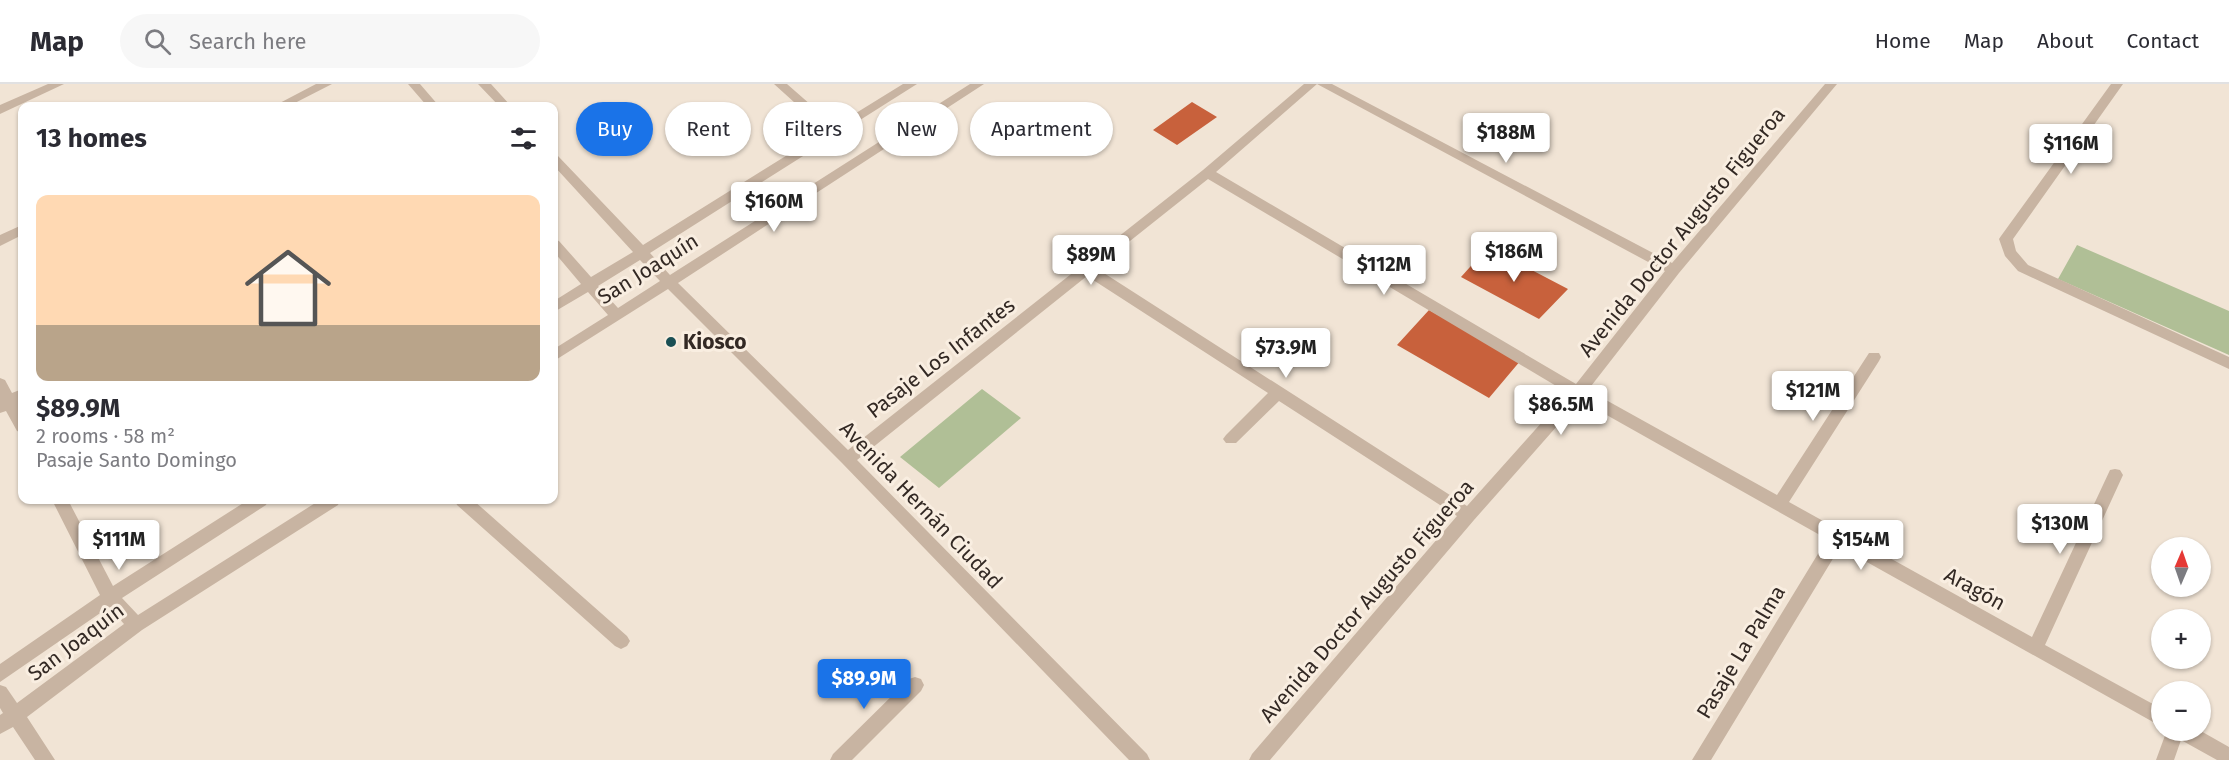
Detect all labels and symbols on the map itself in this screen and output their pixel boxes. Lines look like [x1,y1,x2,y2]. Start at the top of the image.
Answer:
street label: Avenida Doctor Augusto Figueroa [1573,102,1791,362]
pin: $188M [1464,113,1548,164]
pin: $116M [2029,124,2113,175]
pin: $160M [732,182,816,233]
street label: San Joaquín [593,228,703,310]
pin: $186M [1472,232,1556,283]
pin: $89M [1055,235,1127,286]
pin: $112M [1342,245,1426,296]
street label: Pasaje Los Infantes [862,292,1020,424]
pin: $73.9M [1237,328,1335,379]
place label: Kiosco [683,329,747,355]
marker: Kiosco [664,335,678,349]
pin: $121M [1771,371,1855,422]
pin: $86.5M [1512,385,1610,436]
street label: Avenida Hernán Ciudad [834,416,1008,594]
street label: Avenida Doctor Augusto Figueroa [1254,474,1480,728]
pin: $130M [2018,504,2102,555]
pin: $111M [77,520,161,571]
pin: $154M [1819,520,1903,571]
north arrow [2151,537,2211,597]
street label: Aragón [1940,562,2010,616]
street label: Pasaje La Palma [1691,581,1791,723]
street label: San Joaquín [23,597,129,687]
pin: $89.9M [815,659,913,710]

